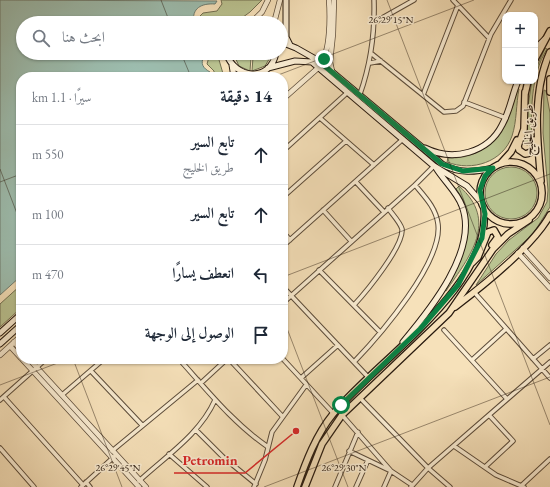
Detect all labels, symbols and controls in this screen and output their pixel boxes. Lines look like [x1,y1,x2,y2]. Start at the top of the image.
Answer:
map controls [502,12,538,84]
button: + [502,12,538,48]
text: 26°29'15"N [369,13,414,26]
search box [16,16,288,60]
icon: search [30,27,52,49]
text: ابحث هنا [62,27,105,46]
button: − [502,48,538,84]
route end [315,50,333,68]
text: 14 دقيقة [220,85,272,107]
text: سيرًا · 1.1 km [32,89,91,106]
street label: طريق الخليج [520,104,540,156]
text: تابع السير [191,132,234,151]
icon: ahead [250,144,272,166]
text: 550 m [32,146,63,163]
text: طريق الخليج [183,159,234,176]
text: تابع السير [191,203,234,222]
icon: ahead [250,204,272,226]
text: 100 m [32,206,63,223]
text: انعطف يسارًا [172,263,234,282]
icon: left [250,264,272,286]
text: 470 m [32,266,63,283]
text: الوصول إلى الوجهة [145,323,234,342]
icon: arrive [250,324,272,346]
route start [332,396,350,414]
callout: Petromin [174,447,245,473]
text: Petromin [182,451,238,469]
text: 26°29'45"N [96,461,141,474]
text: 26°29'30"N [322,461,367,474]

